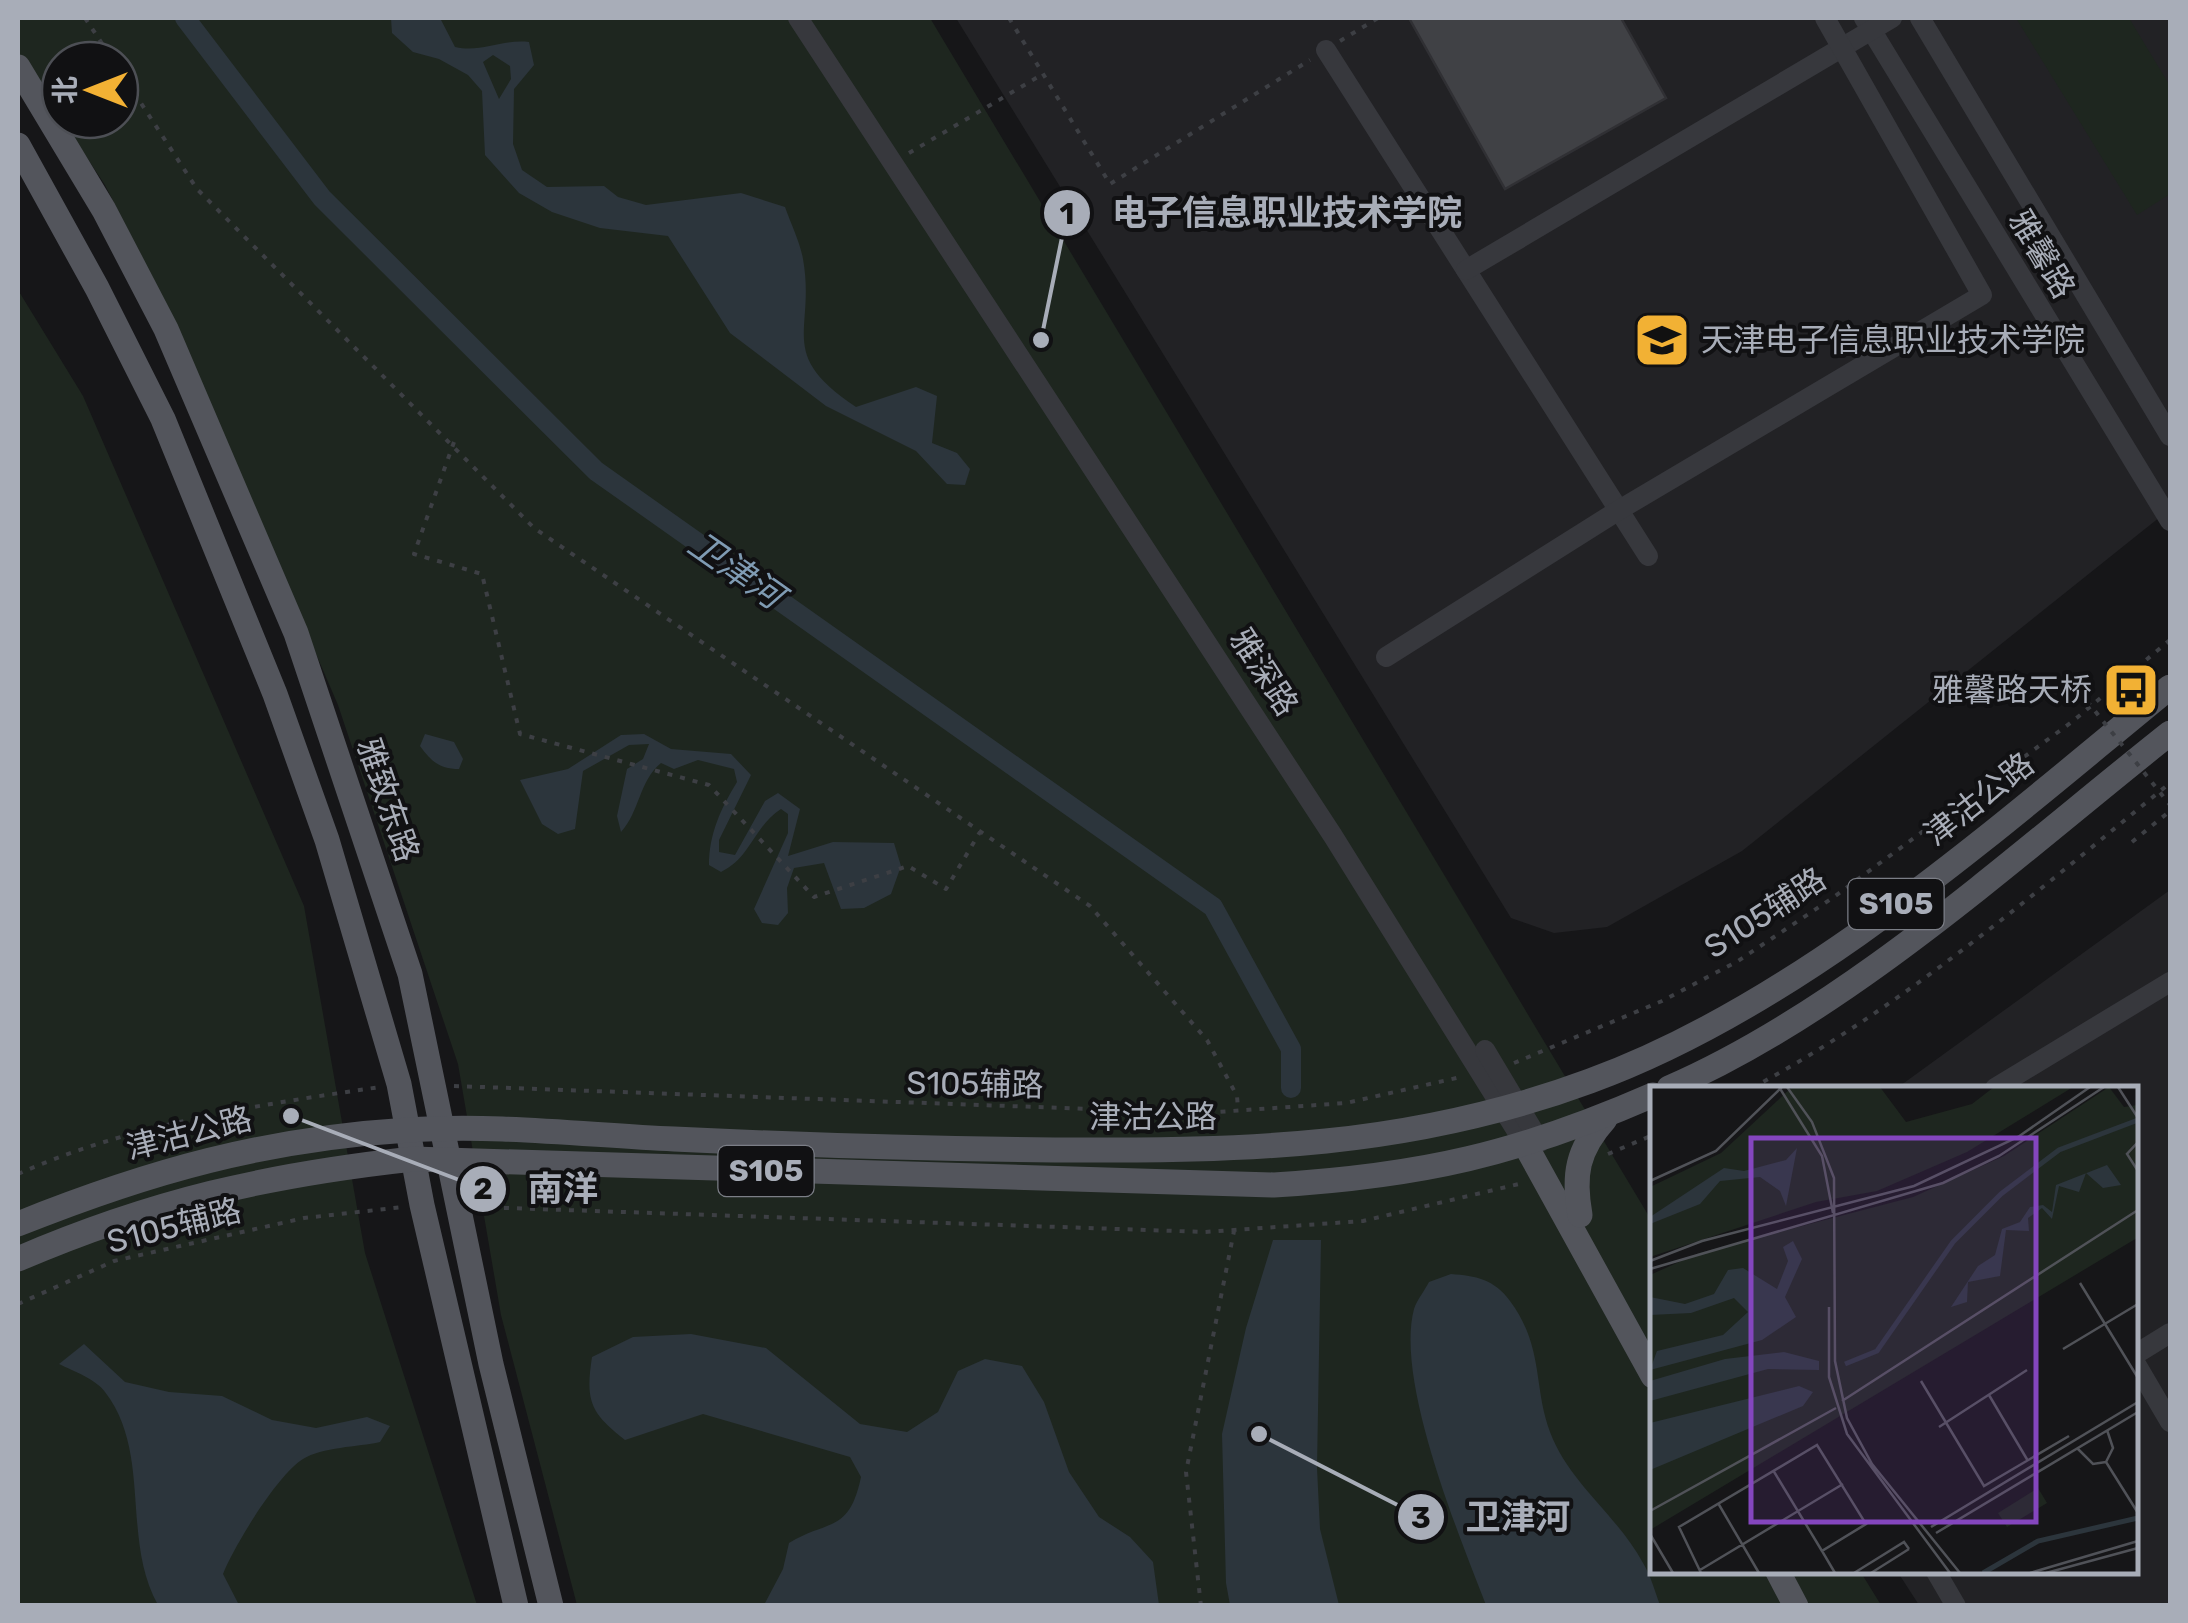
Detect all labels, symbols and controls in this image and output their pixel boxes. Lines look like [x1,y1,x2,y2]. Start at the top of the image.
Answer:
north arrow [40,40,140,140]
text: 北 [49,76,82,104]
callout: 电子信息职业技术学院 [1042,181,1482,246]
text: 电子信息职业技术学院 [1112,192,1462,234]
text: 1 [1060,196,1074,232]
street label: 雅馨路 [2001,203,2083,305]
school or university icon: 天津电子信息职业技术学院 [1632,310,1692,370]
place label: 天津电子信息职业技术学院 [1701,321,2085,359]
water label: 卫津河 [681,523,796,621]
street label: 雅深路 [1222,621,1306,723]
bus stop icon: 雅馨路天桥 [2101,660,2161,720]
place label: 雅馨路天桥 [1932,671,2092,709]
street label: 雅致东路 [349,733,427,867]
street label: 津沽公路 [1917,745,2041,853]
street label: S105辅路 [1697,860,1833,966]
road number: S105 [1848,879,1944,929]
street label: S105辅路 [906,1064,1044,1104]
inset map [1650,1086,2138,1573]
street label: 津沽公路 [1089,1098,1217,1136]
street label: 津沽公路 [122,1099,256,1167]
road number: S105 [718,1146,814,1196]
callout: 南洋 [458,1156,618,1221]
text: 南洋 [528,1168,598,1210]
text: 2 [473,1171,493,1207]
street label: S105辅路 [103,1191,245,1261]
callout: 卫津河 [1396,1485,1591,1550]
text: 卫津河 [1465,1496,1571,1538]
text: 3 [1411,1500,1431,1536]

